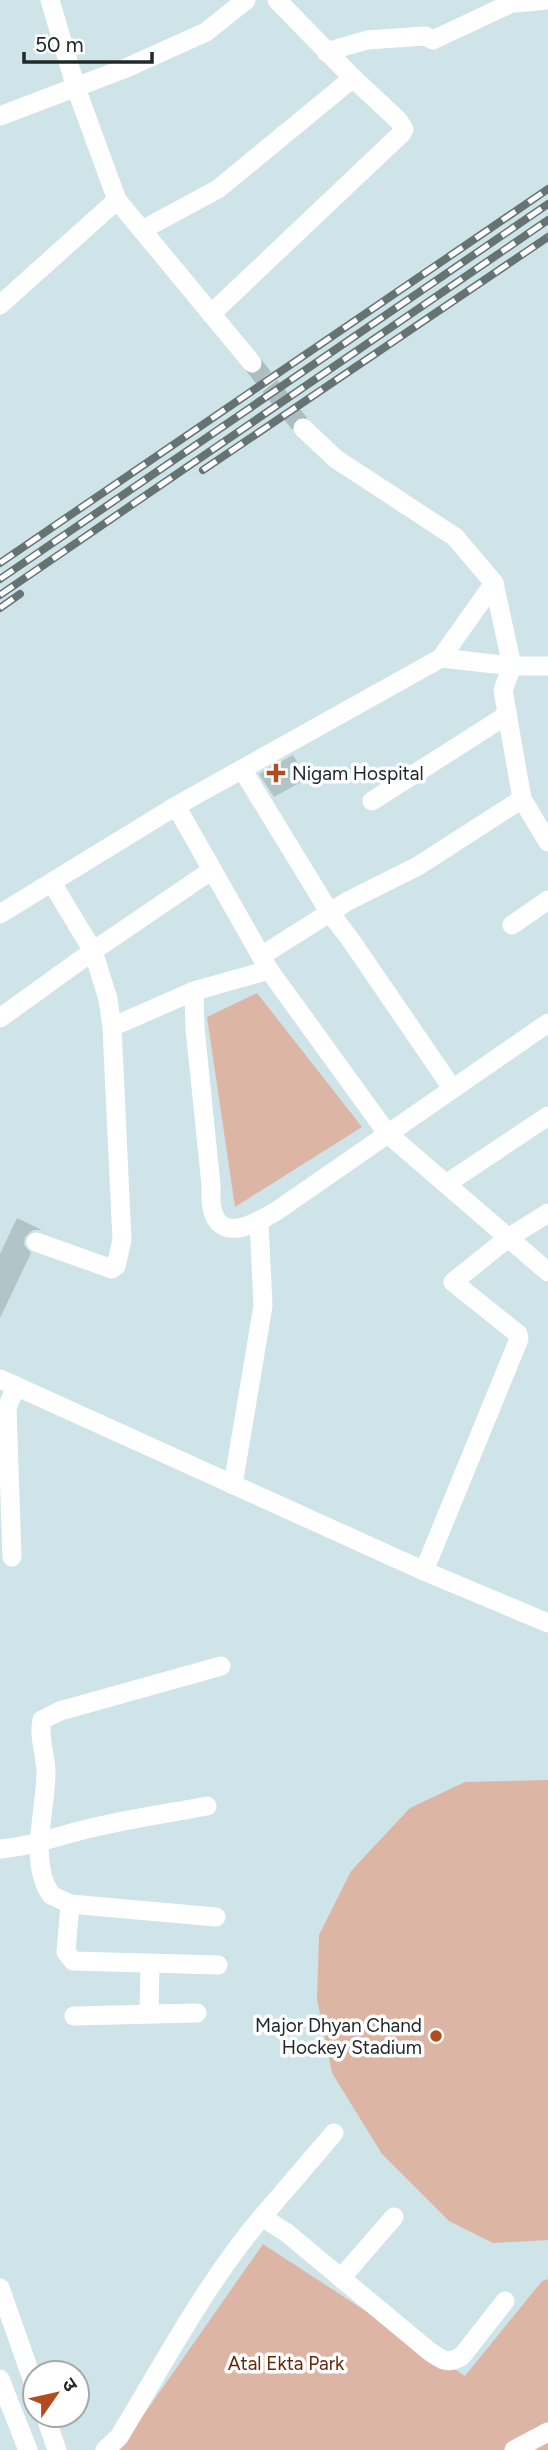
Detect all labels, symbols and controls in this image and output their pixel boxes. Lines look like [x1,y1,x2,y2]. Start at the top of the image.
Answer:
scale bar [24,21,152,65]
text: 50 m [35,32,84,57]
place label: Nigam Hospital [292,762,424,785]
marker: Nigam Hospital [266,763,286,783]
place label: Major Dhyan Chand Hockey Stadium [255,2014,422,2059]
marker: Major Dhyan Chand Hockey Stadium [428,2028,444,2044]
park label: Atal Ekta Park [228,2352,345,2375]
north arrow [21,2359,91,2429]
text: उ [57,2374,83,2397]

